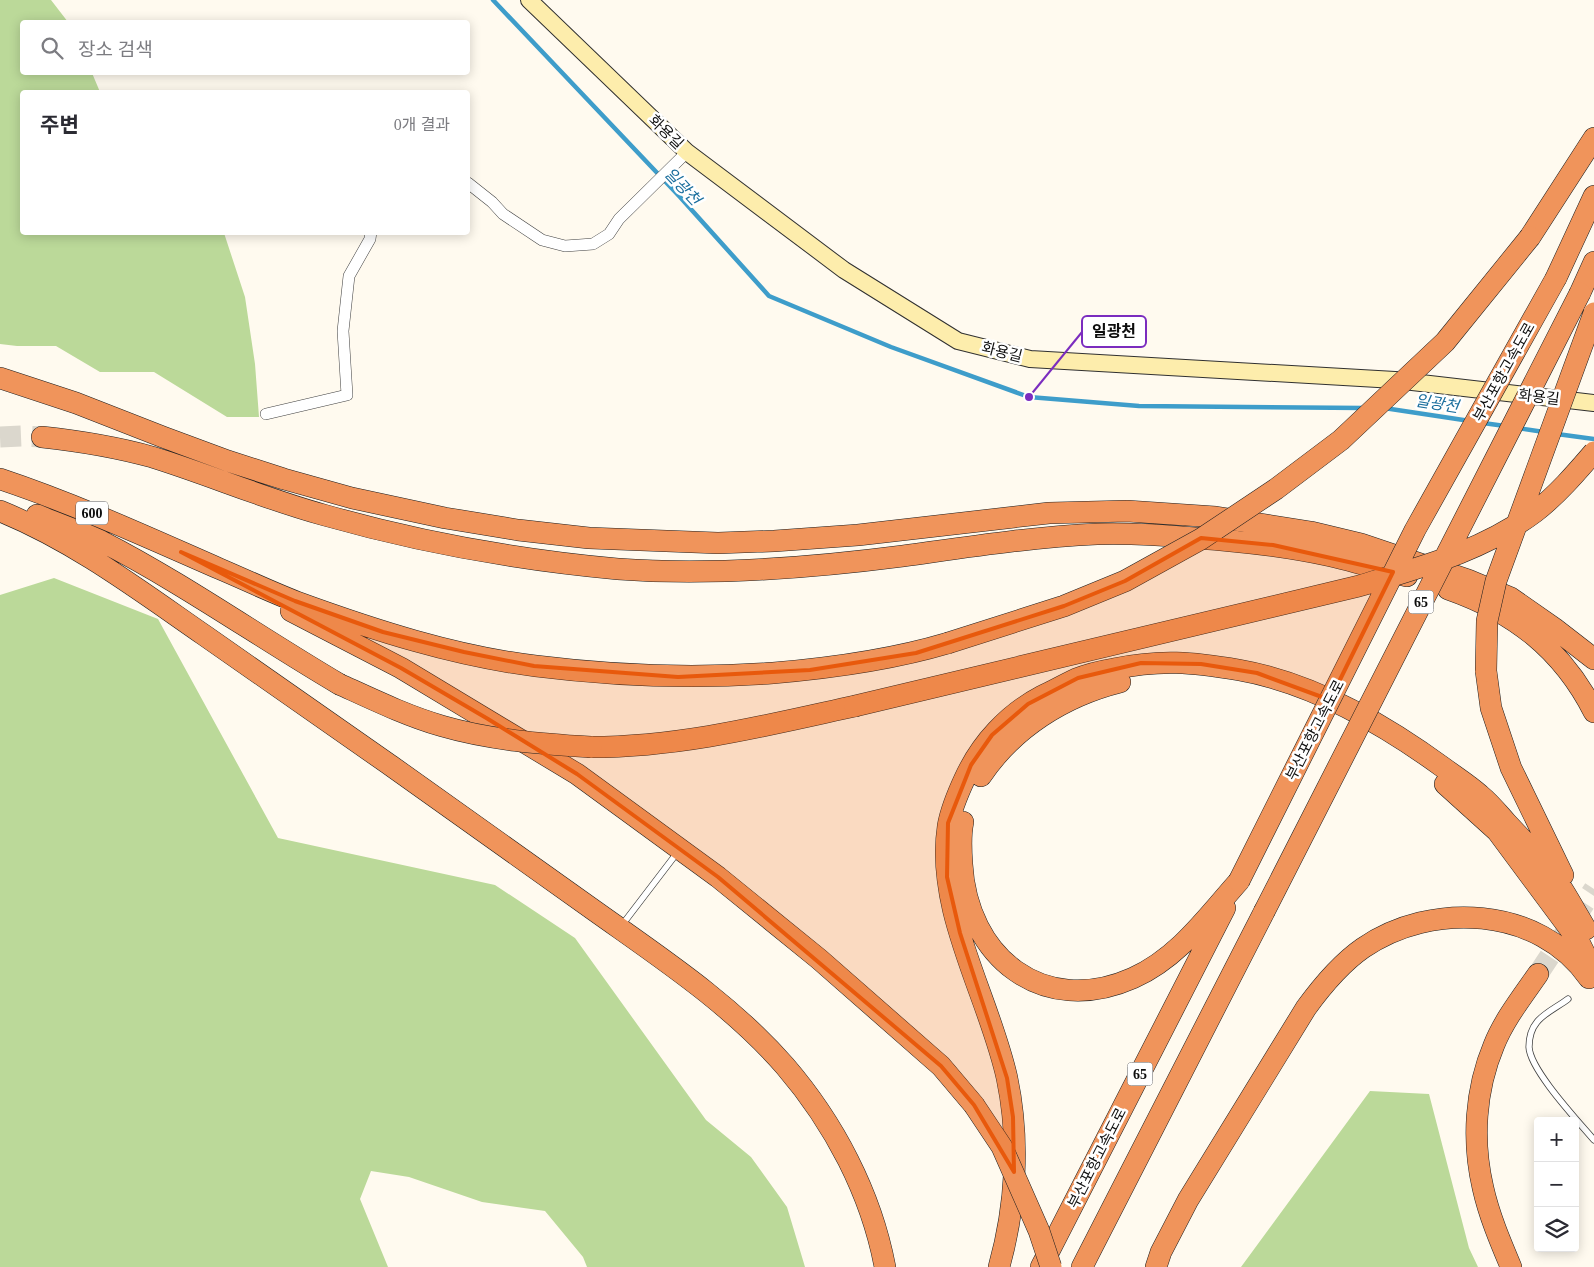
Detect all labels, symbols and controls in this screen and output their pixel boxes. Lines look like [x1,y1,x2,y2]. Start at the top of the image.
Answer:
search box [20,20,470,75]
icon: search [38,34,66,62]
text: 장소 검색 [78,39,153,60]
street label: 화용길 [646,112,686,152]
text: 주변 [40,113,79,137]
text: 0개 결과 [394,116,450,133]
water label: 일광천 [661,164,705,210]
callout: 일광천 [1082,316,1146,347]
street label: 부산포항고속도로 [1470,320,1538,424]
text: 일광천 [1092,322,1136,340]
street label: 화용길 [980,339,1024,365]
street label: 화용길 [1517,387,1561,407]
water label: 일광천 [1414,392,1462,416]
road number: 600 [76,502,108,524]
road number: 65 [1408,590,1434,614]
street label: 부산포항고속도로 [1283,677,1347,783]
road number: 65 [1128,1062,1152,1086]
street label: 부산포항고속도로 [1065,1105,1129,1211]
map controls [1534,1117,1579,1252]
button: + [1534,1117,1579,1162]
button: − [1534,1162,1579,1207]
button: layers [1534,1207,1579,1252]

